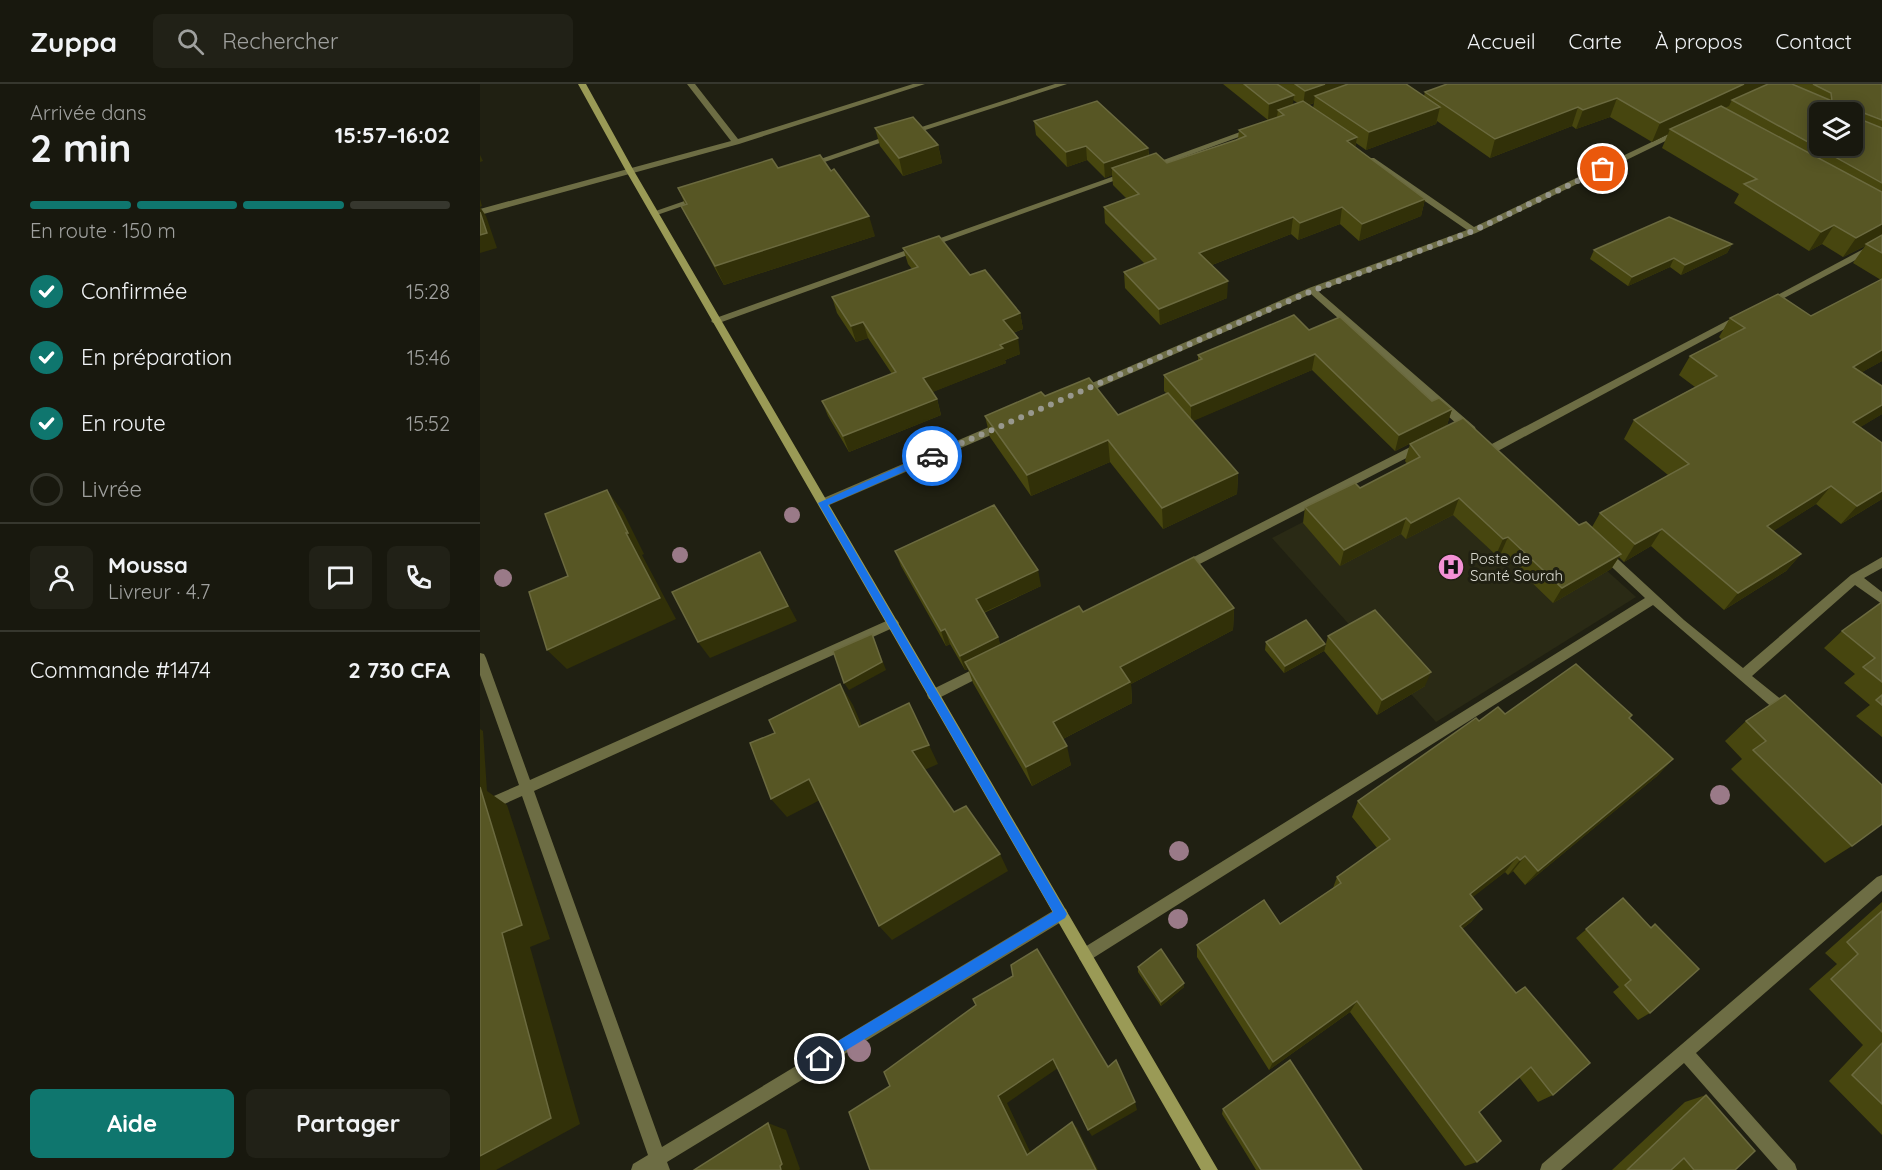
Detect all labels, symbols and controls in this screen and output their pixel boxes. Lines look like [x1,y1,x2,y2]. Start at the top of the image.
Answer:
search box [153,14,573,68]
text: Zuppa [30,24,117,59]
icon: search [174,25,207,58]
text: Rechercher [222,27,338,55]
text: Accueil [1467,28,1536,54]
text: Carte [1569,28,1622,54]
text: À propos [1655,28,1743,54]
text: Contact [1776,28,1852,54]
text: Arrivée dans [30,100,146,125]
map controls [1809,102,1863,156]
button: layers [1809,102,1863,156]
text: 15:57–16:02 [335,121,450,149]
text: 2 min [30,123,132,172]
pin [1577,143,1628,194]
icon: bag [1586,152,1619,185]
text: En route · 150 m [30,218,176,243]
icon: check [30,275,63,308]
text: Confirmée [81,277,187,305]
text: 15:28 [406,279,450,304]
icon: check [30,341,63,374]
text: En préparation [81,343,232,371]
text: 15:46 [407,345,450,370]
icon: check [30,407,63,440]
text: En route [81,409,166,437]
text: 15:52 [406,411,450,436]
courier [902,426,962,486]
icon: car [916,440,949,473]
text: Livrée [81,475,142,503]
button: person [30,546,93,609]
button: chat [309,546,372,609]
button: phone [387,546,450,609]
place label: Poste de Santé Sourah [1470,549,1563,585]
text: Moussa [108,551,188,579]
hospital icon: Poste de Santé Sourah [1436,552,1466,582]
text: Livreur · 4.7 [108,579,210,604]
text: Commande #1474 [30,656,211,684]
text: 2 730 CFA [348,656,450,684]
pin [794,1033,845,1084]
icon: home [803,1042,836,1075]
button: Aide [30,1089,234,1158]
button: Partager [246,1089,450,1158]

